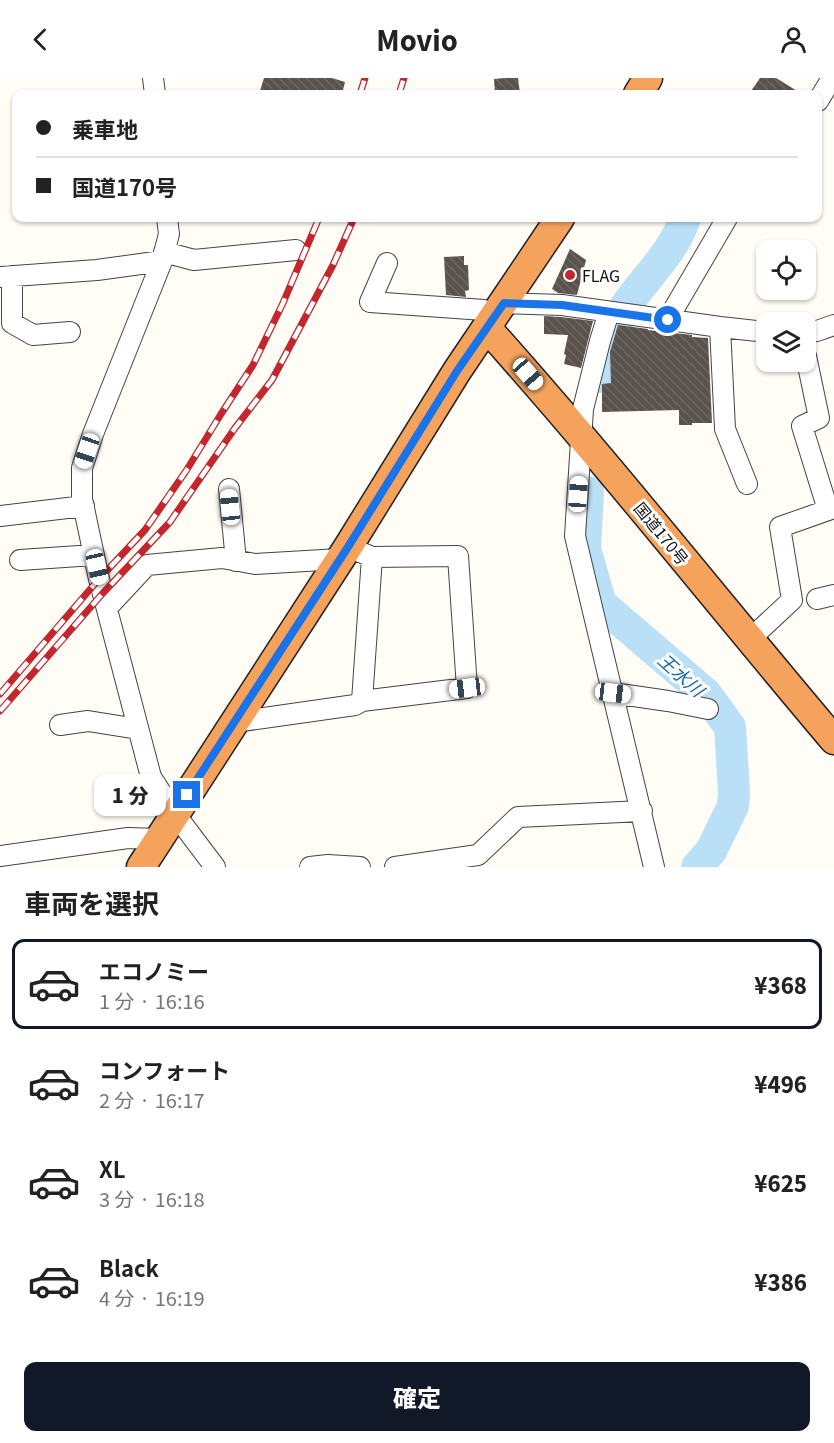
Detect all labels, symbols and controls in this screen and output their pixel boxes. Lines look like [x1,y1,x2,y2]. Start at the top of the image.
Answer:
text: Movio [376,20,458,59]
icon: back [24,23,57,56]
icon: person [777,23,810,56]
text: 乗車地 [72,112,138,144]
text: 国道170号 [72,170,177,202]
map controls [756,240,816,372]
button: locate [756,240,816,300]
place label: FLAG [582,263,620,287]
marker: FLAG [563,268,577,282]
route start [654,306,681,333]
button: layers [756,312,816,372]
car [509,355,547,393]
car [73,431,101,471]
car [568,475,588,513]
car [219,488,241,526]
street label: 国道170号 [629,496,695,570]
car [84,547,110,587]
water label: 王水川 [653,646,712,703]
car [448,677,486,699]
car [594,682,632,704]
callout: 1 分 [94,774,166,816]
text: 1 分 [112,780,148,809]
route end [173,781,200,808]
text: 車両を選択 [24,883,159,922]
text: エコノミー [99,954,209,986]
icon: car [27,957,81,1011]
text: ¥368 [754,968,807,1000]
text: 1 分 · 16:16 [99,986,205,1015]
text: コンフォート [99,1053,230,1085]
icon: car [27,1056,81,1110]
text: ¥496 [754,1067,807,1099]
text: 2 分 · 16:17 [99,1085,205,1114]
text: XL [99,1152,126,1184]
icon: car [27,1155,81,1209]
text: ¥625 [754,1166,807,1198]
text: 3 分 · 16:18 [99,1184,205,1213]
text: Black [99,1251,159,1283]
icon: car [27,1254,81,1308]
text: ¥386 [754,1265,807,1297]
text: 4 分 · 16:19 [99,1283,205,1312]
button: 確定 [24,1362,810,1431]

